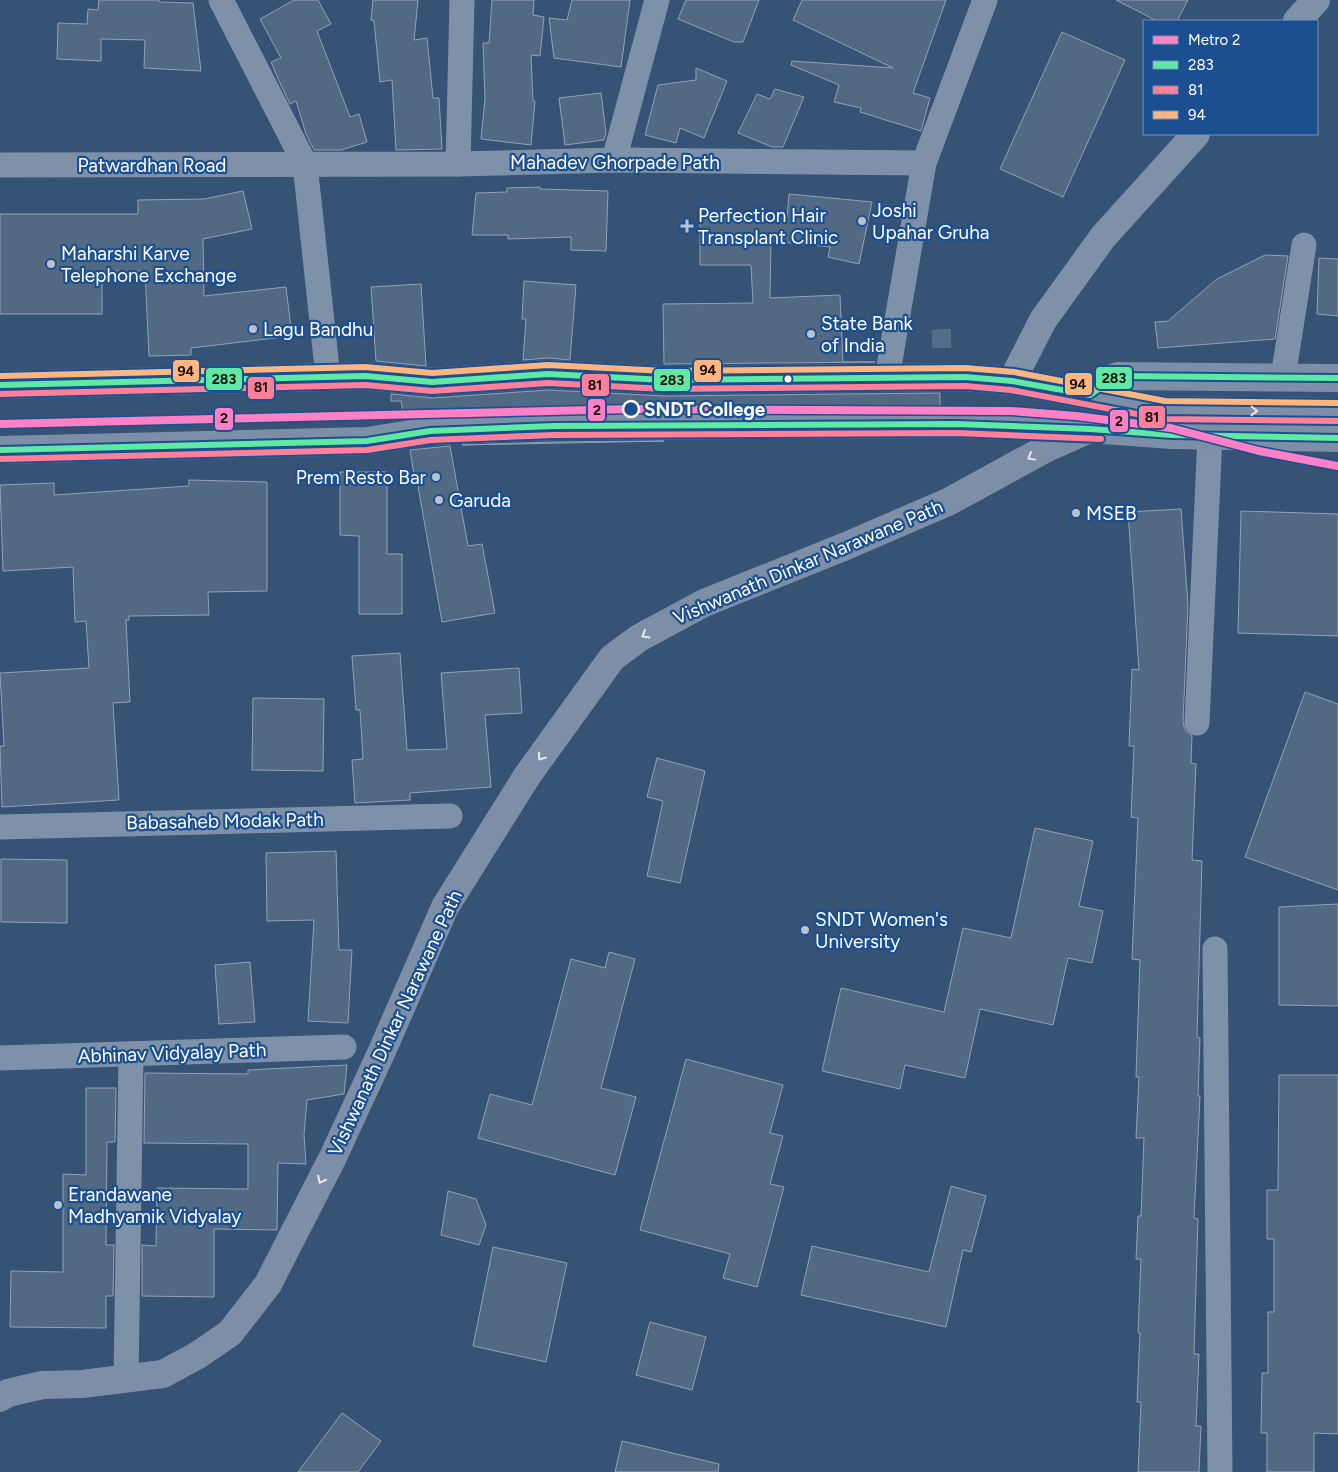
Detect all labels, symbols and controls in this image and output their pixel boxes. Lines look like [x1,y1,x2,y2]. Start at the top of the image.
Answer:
legend [1143,20,1318,135]
text: Metro 2 [1188,31,1240,49]
text: 283 [1188,56,1214,74]
text: 81 [1188,81,1203,99]
text: 94 [1188,106,1206,124]
street label: Mahadev Ghorpade Path [510,151,720,174]
street label: Patwardhan Road [78,154,226,177]
place label: Joshi Upahar Gruha [872,199,990,244]
place label: Perfection Hair Transplant Clinic [698,204,838,249]
marker: Joshi Upahar Gruha [856,215,868,227]
marker: Perfection Hair Transplant Clinic [680,219,694,233]
place label: Maharshi Karve Telephone Exchange [61,242,237,287]
marker: Maharshi Karve Telephone Exchange [45,258,57,270]
place label: State Bank of India [821,312,914,357]
place label: Lagu Bandhu [263,318,373,341]
marker: Lagu Bandhu [247,323,259,335]
marker: State Bank of India [805,328,817,340]
line badge: 94 [172,359,200,383]
line badge: 94 [693,359,722,383]
text: 94 [700,362,717,379]
text: 94 [178,363,195,380]
line badge: 283 [1095,366,1133,390]
line badge: 283 [205,367,243,391]
line badge: 283 [653,368,691,392]
text: 283 [1102,370,1126,387]
text: 283 [212,371,236,388]
text: 283 [660,372,684,389]
line badge: 94 [1064,372,1093,396]
line badge: 81 [581,373,610,397]
unlabelled marker [783,374,793,384]
line badge: 81 [247,376,275,400]
text: 94 [1070,376,1087,393]
text: 81 [588,377,602,394]
text: 81 [254,379,268,396]
line badge: 2 [587,398,606,422]
place label: SNDT College [644,398,766,421]
marker: SNDT College [622,400,640,418]
text: 2 [593,402,601,419]
line badge: 81 [1138,405,1166,429]
one-way arrow [1250,406,1258,416]
line badge: 2 [214,407,234,431]
line badge: 2 [1109,409,1129,433]
text: 81 [1145,409,1159,426]
text: 2 [220,410,228,427]
text: 2 [1115,413,1123,430]
one-way arrow [1027,451,1036,461]
place label: Prem Resto Bar [296,466,427,489]
marker: Prem Resto Bar [430,471,442,483]
place label: Garuda [449,489,511,512]
marker: Garuda [433,494,445,506]
street label: Vishwanath Dinkar Narawane Path [670,495,946,629]
place label: MSEB [1086,502,1137,525]
marker: MSEB [1070,507,1082,519]
one-way arrow [642,629,651,639]
one-way arrow [538,751,547,761]
street label: Babasaheb Modak Path [126,808,324,834]
street label: Vishwanath Dinkar Narawane Path [323,886,467,1160]
place label: SNDT Women's University [815,908,948,953]
marker: SNDT Women's University [799,924,811,936]
street label: Abhinav Vidyalay Path [77,1038,267,1068]
one-way arrow [317,1175,327,1184]
place label: Erandawane Madhyamik Vidyalay [68,1183,241,1228]
marker: Erandawane Madhyamik Vidyalay [52,1199,64,1211]

